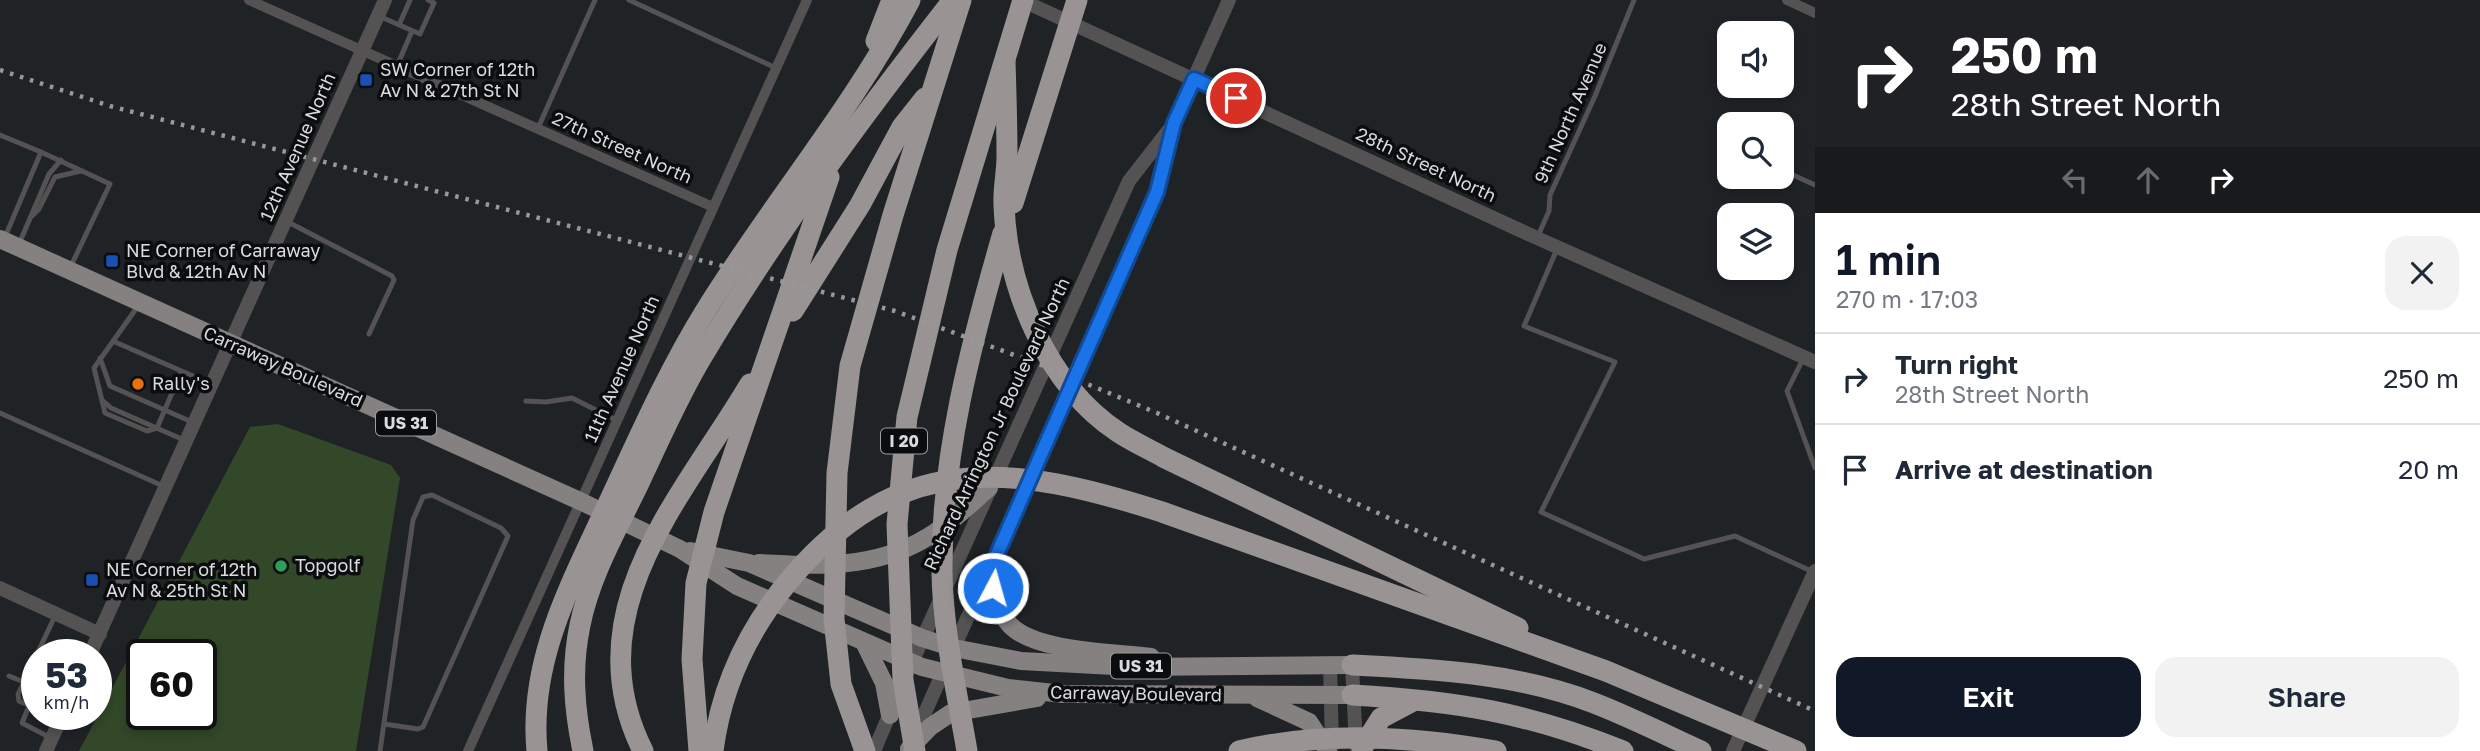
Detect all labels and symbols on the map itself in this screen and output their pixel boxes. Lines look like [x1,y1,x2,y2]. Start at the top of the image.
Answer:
street label: 9th North Avenue [1529,39,1611,186]
place label: SW Corner of 12th Av N & 27th St N [380,58,535,101]
pin [1206,68,1266,128]
street label: 12th Avenue North [254,69,340,224]
marker: SW Corner of 12th Av N & 27th St N [358,72,374,88]
street label: 27th Street North [549,106,696,188]
street label: 28th Street North [1353,122,1500,206]
place label: NE Corner of Carraway Blvd & 12th Av N [126,239,320,282]
marker: NE Corner of Carraway Blvd & 12th Av N [104,253,120,269]
street label: Richard Arrington Jr Boulevard North [918,274,1074,573]
street label: 11th Avenue North [579,292,663,445]
street label: Carraway Boulevard [200,321,366,411]
place label: Rally's [152,372,210,394]
marker: Rally's [130,376,146,392]
road number: US 31 [376,410,436,436]
road number: I 20 [881,428,927,454]
position arrow [956,551,1030,625]
place label: Topgolf [295,554,361,576]
place label: NE Corner of 12th Av N & 25th St N [106,558,257,601]
marker: Topgolf [273,558,289,574]
marker: NE Corner of 12th Av N & 25th St N [84,572,100,588]
speed limit sign: 60 [126,639,217,730]
road number: US 31 [1111,653,1171,678]
street label: Carraway Boulevard [1050,681,1222,705]

